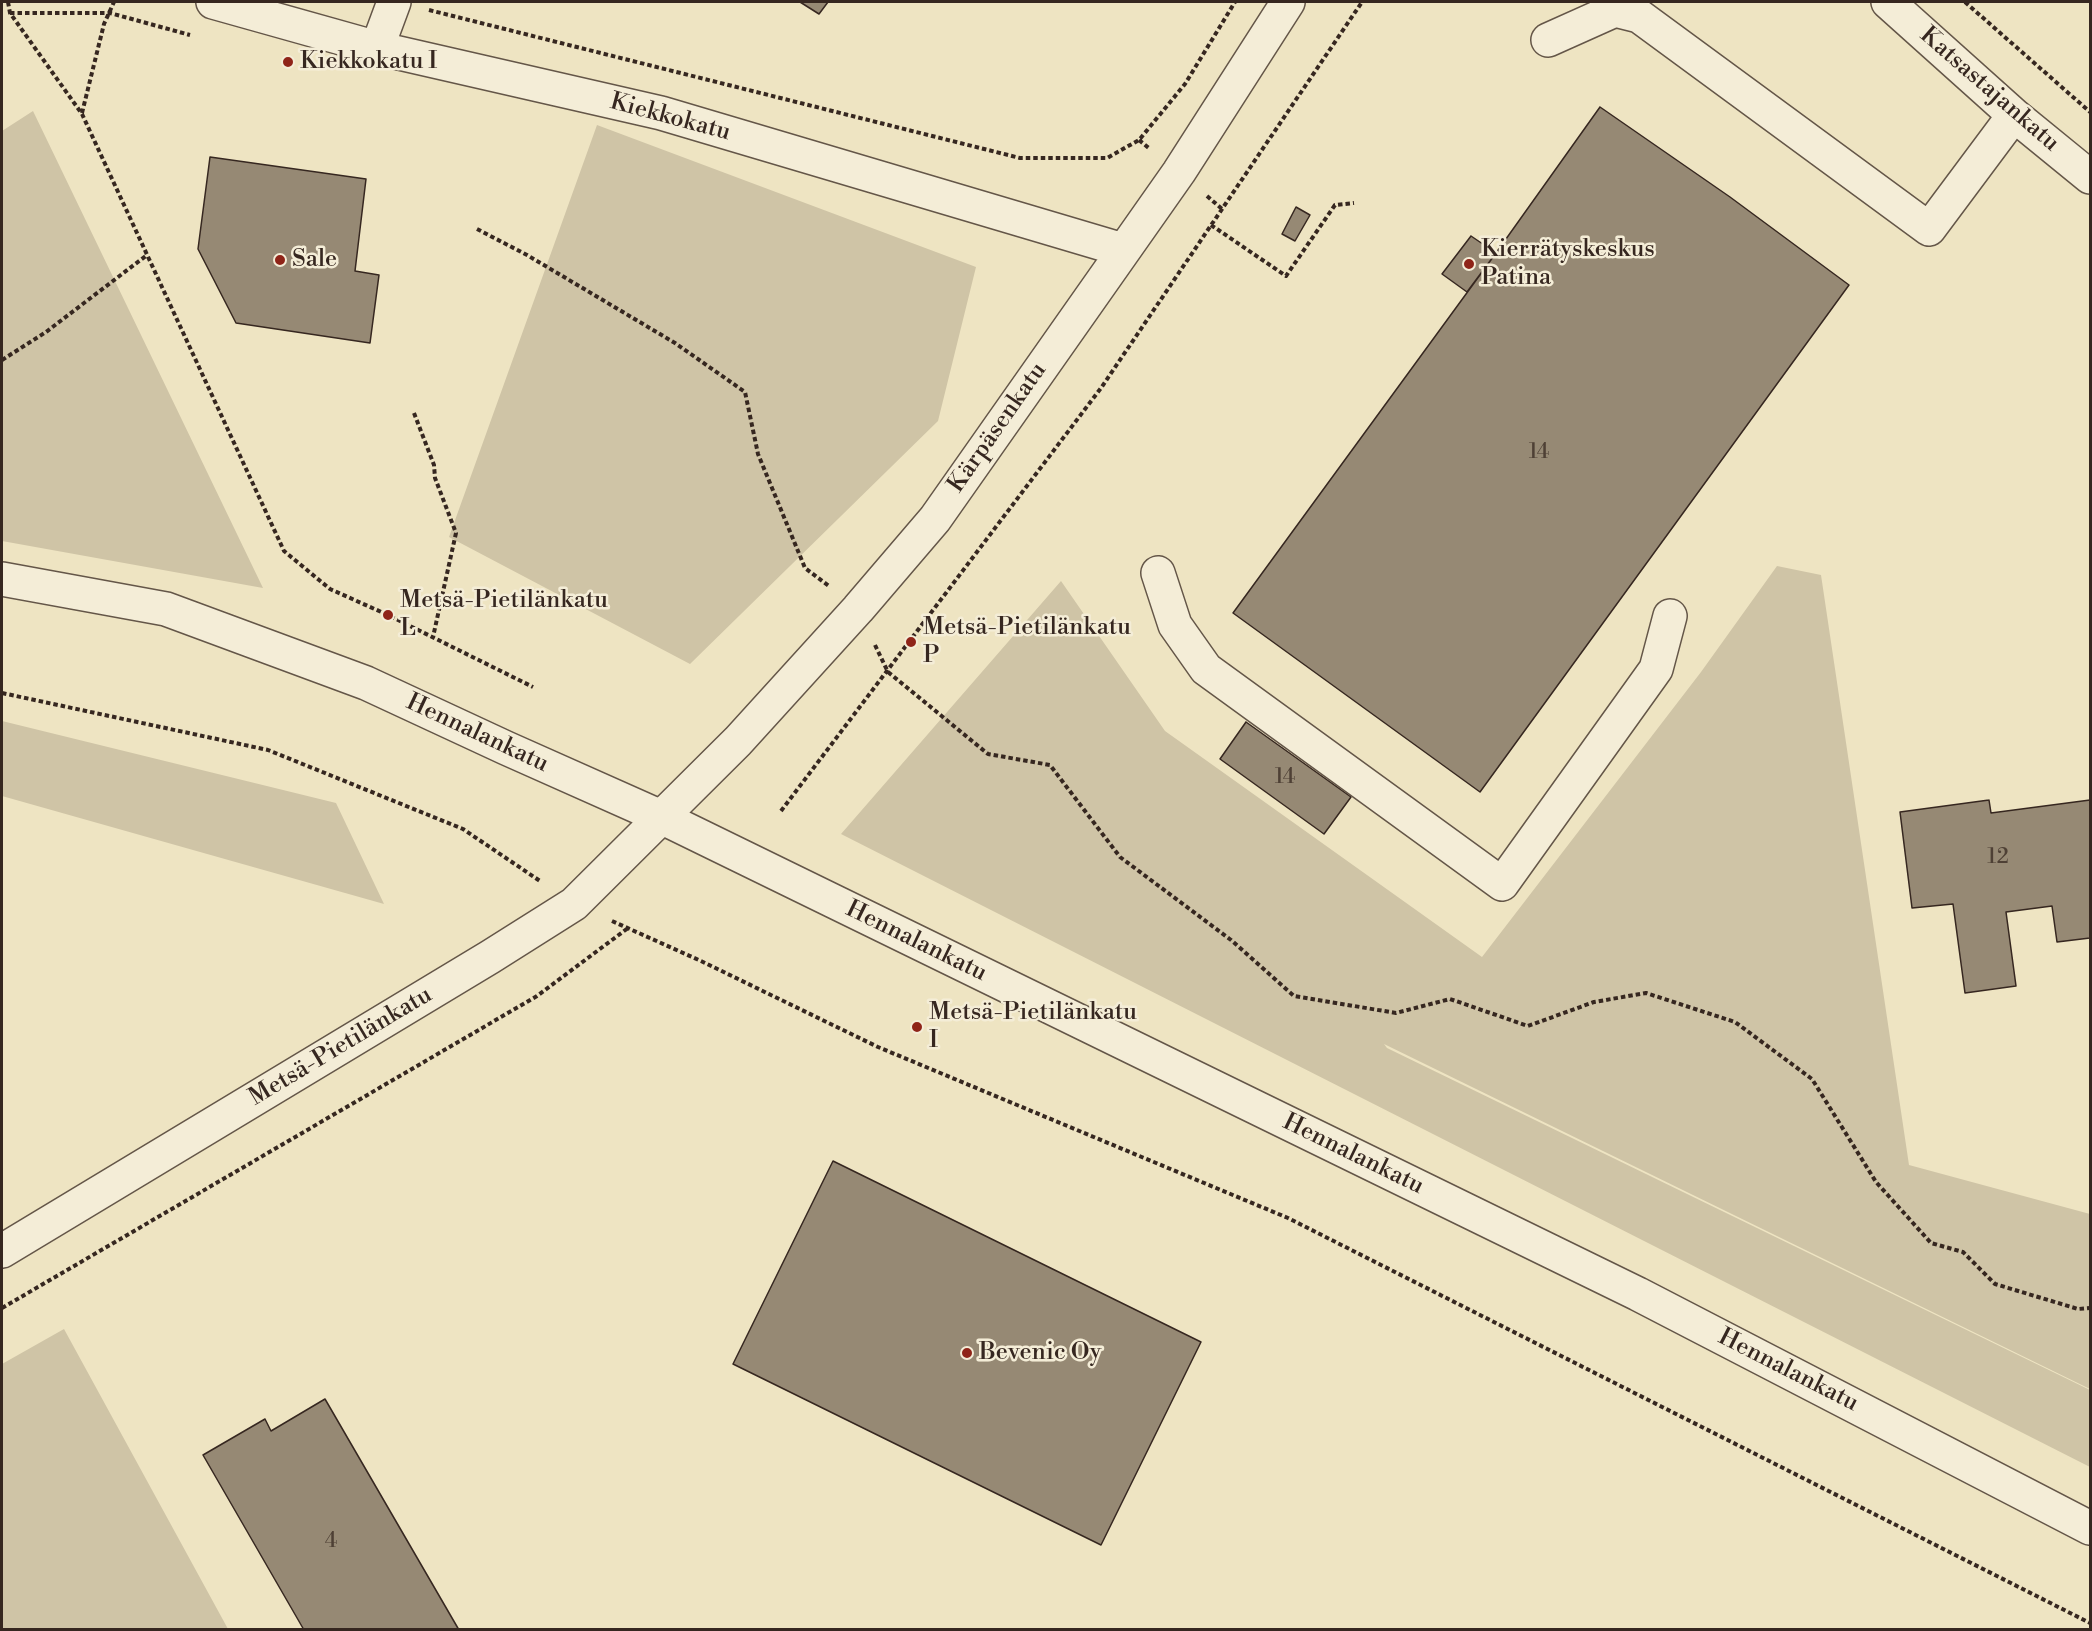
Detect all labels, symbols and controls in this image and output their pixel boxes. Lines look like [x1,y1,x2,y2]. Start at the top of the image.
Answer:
street label: Katsastajankatu [1913,22,2065,158]
place label: Kiekkokatu I [300,48,437,76]
marker: Kiekkokatu I [281,55,295,69]
street label: Kiekkokatu [607,88,733,148]
place label: Kierrätyskeskus Patina [1481,236,1655,292]
place label: Sale [292,246,337,274]
marker: Sale [273,253,287,267]
marker: Kierrätyskeskus Patina [1462,257,1476,271]
street label: Kärpäsenkatu [943,357,1053,499]
house number: 14 [1529,440,1549,466]
place label: Metsä-Pietilänkatu L [400,587,608,643]
marker: Metsä-Pietilänkatu L [381,608,395,622]
place label: Metsä-Pietilänkatu P [923,614,1131,670]
marker: Metsä-Pietilänkatu P [904,635,918,649]
street label: Hennalankatu [401,689,553,779]
house number: 14 [1275,765,1295,791]
house number: 12 [1987,845,2009,871]
street label: Hennalankatu [841,895,991,989]
street label: Metsä-Pietilänkatu [244,981,438,1113]
place label: Metsä-Pietilänkatu I [929,999,1137,1055]
marker: Metsä-Pietilänkatu I [910,1020,924,1034]
street label: Hennalankatu [1278,1108,1428,1202]
street label: Hennalankatu [1713,1323,1863,1419]
place label: Bevenic Oy [979,1339,1101,1367]
marker: Bevenic Oy [960,1346,974,1360]
house number: 4 [325,1529,337,1555]

